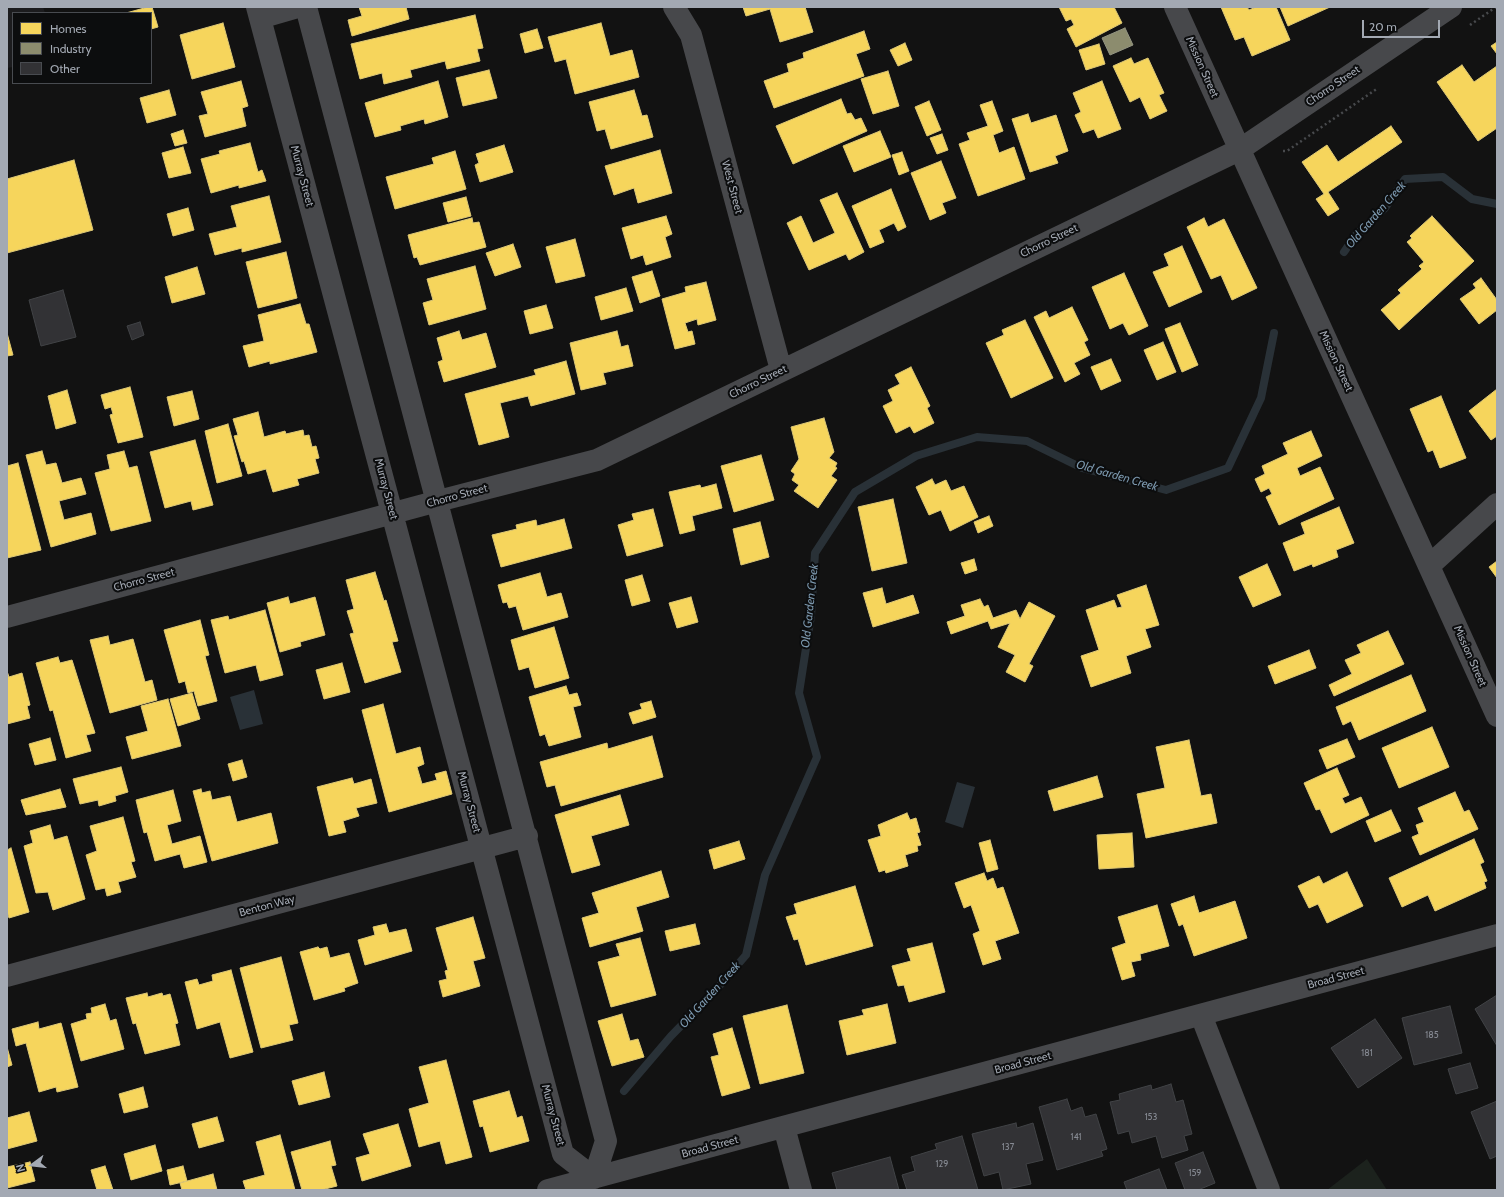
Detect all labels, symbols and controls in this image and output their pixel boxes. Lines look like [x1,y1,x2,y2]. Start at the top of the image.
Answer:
legend [12,12,152,84]
scale bar [1364,12,1442,38]
text: 20 m [1369,19,1397,34]
text: Homes [50,21,87,36]
street label: Mission Street [1183,34,1221,100]
text: Industry [50,41,91,56]
text: Other [50,61,80,76]
street label: Chorro Street [1303,63,1363,109]
street label: Murray Street [287,144,317,208]
street label: West Street [719,159,745,215]
water label: Old Garden Creek [1343,178,1409,252]
street label: Chorro Street [1018,221,1080,261]
street label: Mission Street [1316,329,1356,393]
street label: Chorro Street [727,362,789,402]
street label: Murray Street [371,457,401,521]
water label: Old Garden Creek [1075,457,1159,495]
street label: Chorro Street [425,482,489,510]
water label: Old Garden Creek [798,563,822,649]
street label: Chorro Street [112,566,176,594]
street label: Mission Street [1451,623,1489,689]
street label: Murray Street [454,770,484,834]
street label: Benton Way [238,892,296,920]
water label: Old Garden Creek [676,959,744,1031]
street label: Broad Street [1306,964,1366,992]
house number: 185 [1425,1030,1439,1040]
house number: 181 [1361,1048,1373,1058]
street label: Broad Street [993,1049,1053,1077]
street label: Murray Street [538,1083,568,1147]
house number: 153 [1145,1112,1157,1122]
house number: 141 [1070,1132,1082,1142]
street label: Broad Street [680,1133,740,1161]
house number: 137 [1002,1142,1014,1152]
north arrow [12,1145,52,1185]
house number: 129 [936,1159,948,1169]
text: N [13,1163,28,1174]
house number: 159 [1189,1168,1201,1178]

